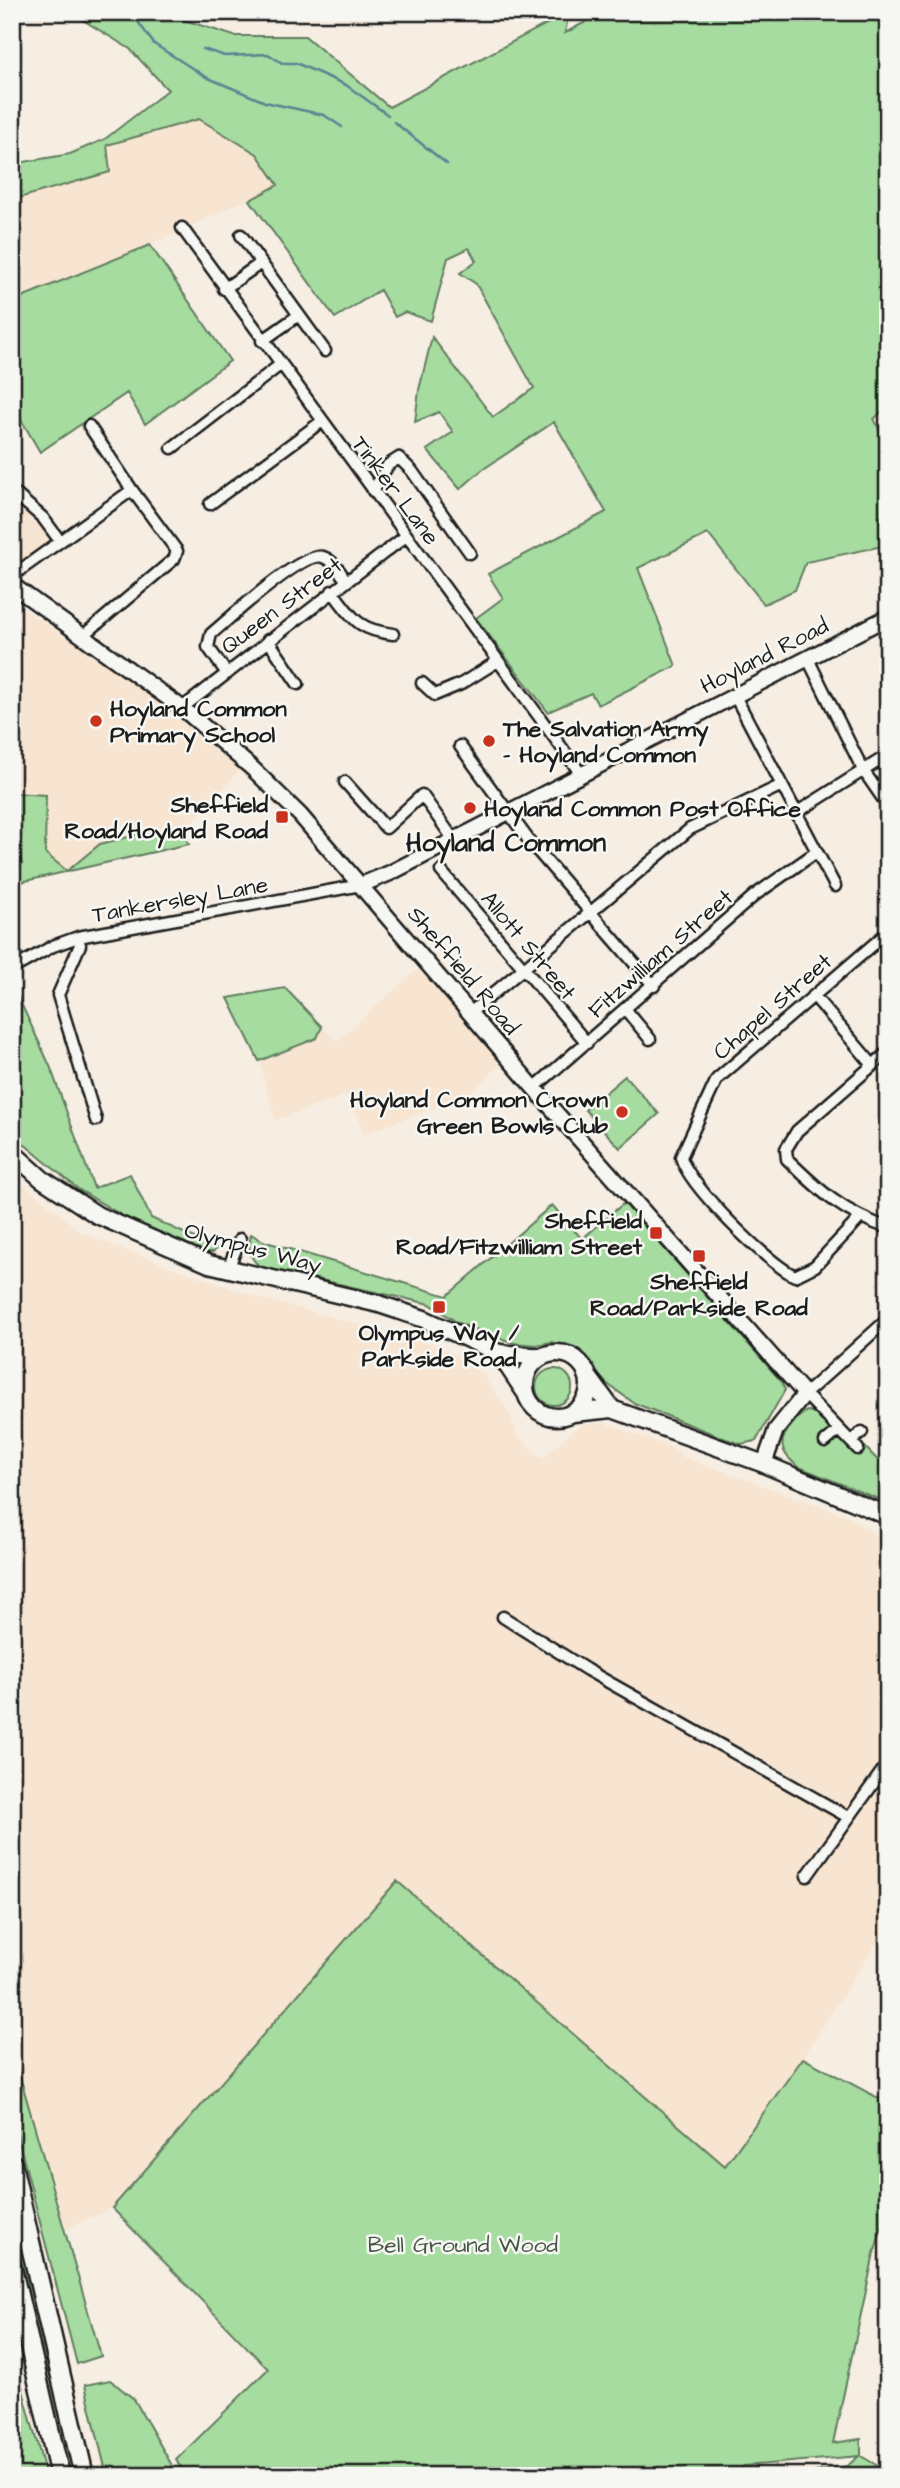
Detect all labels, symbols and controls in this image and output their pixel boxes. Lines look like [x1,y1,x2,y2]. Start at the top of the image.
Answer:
street label: Tinker Lane [343,429,447,552]
street label: Queen Street [214,549,350,662]
street label: Hoyland Road [695,610,835,703]
place label: Hoyland Common Primary School [110,693,287,753]
marker: Hoyland Common Primary School [88,713,104,729]
place label: The Salvation Army - Hoyland Common [502,713,709,773]
marker: The Salvation Army - Hoyland Common [481,733,497,749]
place label: Sheffield Road/Hoyland Road [65,789,268,849]
place label: Hoyland Common Post Office [484,793,801,827]
marker: Hoyland Common Post Office [462,800,478,816]
marker: Sheffield Road/Hoyland Road [274,809,290,825]
district label: Hoyland Common [406,825,606,864]
street label: Tankersley Lane [90,869,271,932]
street label: Fitzwilliam Street [581,881,741,1026]
street label: Allott Street [473,884,584,1008]
street label: Sheffield Road [400,899,527,1042]
street label: Chapel Street [706,946,840,1068]
place label: Hoyland Common Crown Green Bowls Club [350,1084,608,1142]
marker: Hoyland Common Crown Green Bowls Club [614,1104,630,1120]
place label: Sheffield Road/Fitzwilliam Street [396,1205,643,1263]
street label: Olympus Way [180,1214,325,1283]
marker: Sheffield Road/Fitzwilliam Street [648,1225,664,1241]
marker: Sheffield Road/Parkside Road [691,1248,707,1264]
place label: Sheffield Road/Parkside Road [590,1266,808,1324]
marker: Olympus Way / Parkside Road [431,1299,447,1315]
place label: Olympus Way / Parkside Road [359,1317,520,1375]
park label: Bell Ground Wood [368,2229,558,2261]

